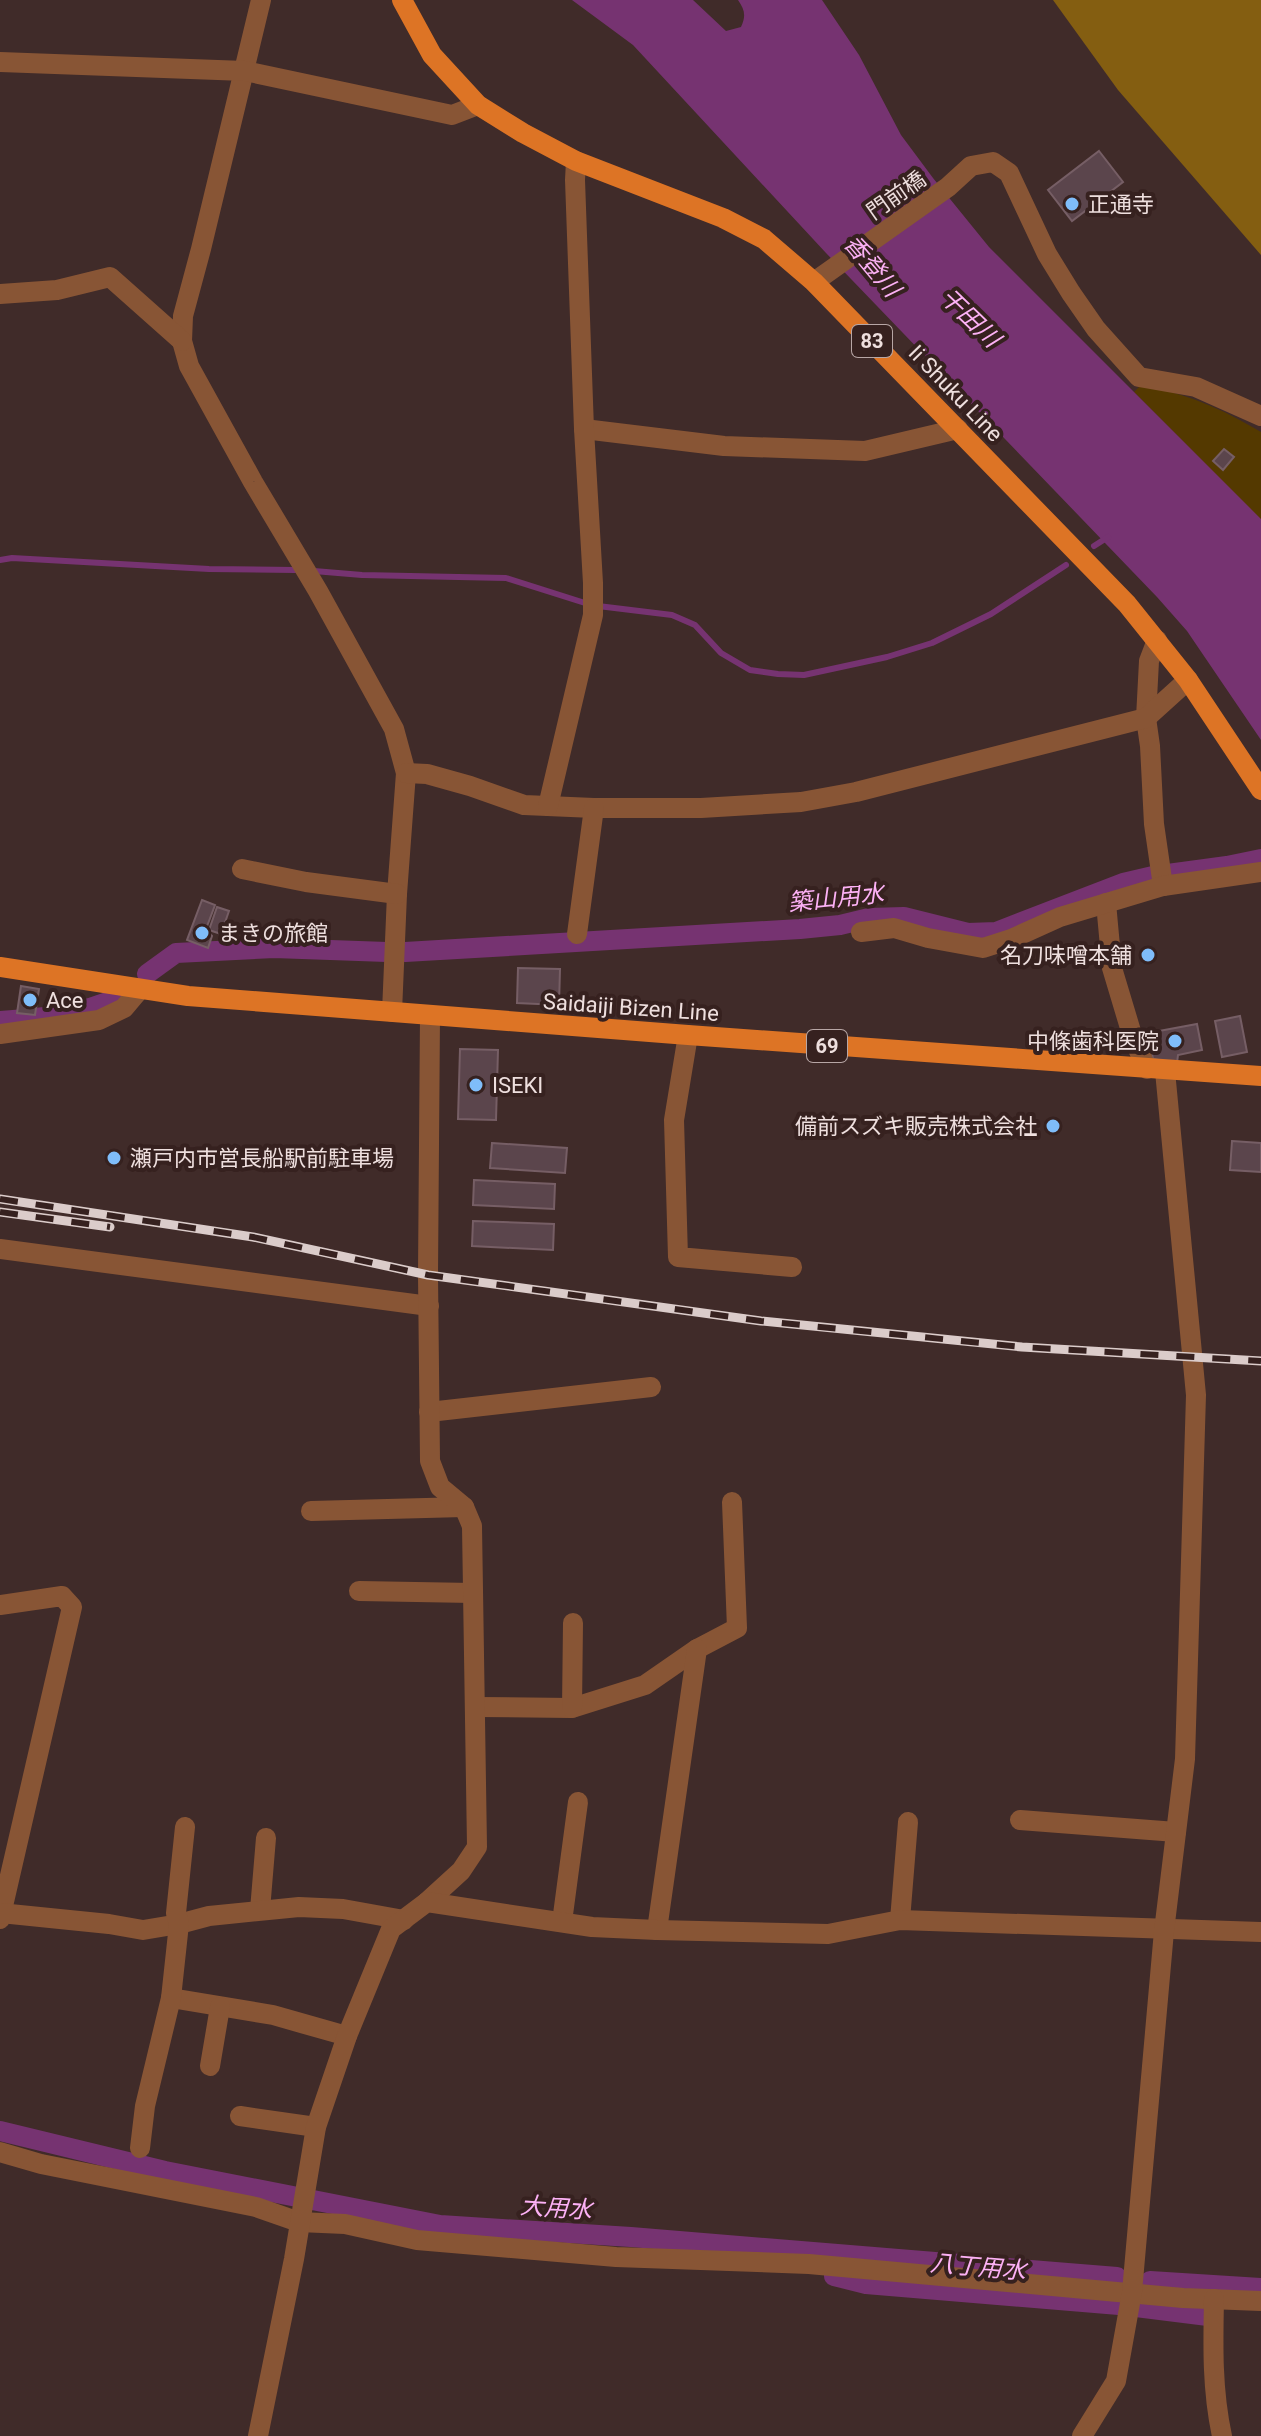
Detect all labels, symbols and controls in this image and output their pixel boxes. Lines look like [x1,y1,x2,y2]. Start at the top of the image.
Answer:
street label: 門前橋 [862,166,930,225]
place label: 正通寺 [1088,192,1154,217]
marker: 正通寺 [1063,195,1081,213]
water label: 香登川 [838,229,908,305]
water label: 干田川 [934,283,1008,355]
road number: 83 [852,325,892,357]
street label: Ii Shuku Line [904,340,1008,447]
water label: 築山用水 [787,879,888,917]
place label: まきの旅館 [218,921,328,946]
marker: まきの旅館 [193,924,211,942]
place label: 名刀味噌本舗 [1000,943,1132,968]
marker: 名刀味噌本舗 [1139,946,1157,964]
place label: Ace [46,988,84,1013]
street label: Saidaiji Bizen Line [542,989,720,1026]
marker: Ace [21,991,39,1009]
place label: 中條歯科医院 [1027,1029,1159,1054]
road number: 69 [807,1030,847,1062]
marker: 中條歯科医院 [1166,1032,1184,1050]
place label: ISEKI [492,1073,543,1098]
marker: ISEKI [467,1076,485,1094]
place label: 備前スズキ販売株式会社 [795,1114,1037,1139]
marker: 備前スズキ販売株式会社 [1044,1117,1062,1135]
place label: 瀬戸内市営長船駅前駐車場 [130,1146,394,1171]
marker: 瀬戸内市営長船駅前駐車場 [105,1149,123,1167]
water label: 大用水 [519,2192,596,2225]
water label: 八丁用水 [929,2249,1030,2285]

